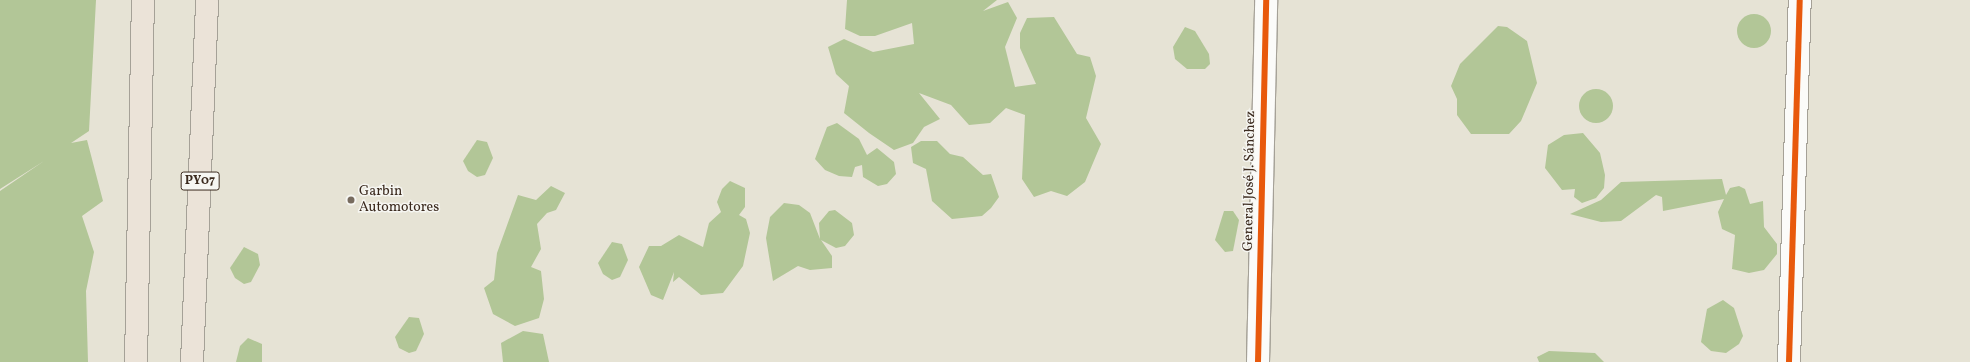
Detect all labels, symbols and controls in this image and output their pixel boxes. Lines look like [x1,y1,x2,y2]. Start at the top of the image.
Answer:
street label: General José J. Sánchez [1240,111,1260,251]
road number: PY07 [180,170,220,192]
place label: Garbin Automotores [359,184,439,216]
marker: Garbin Automotores [346,195,356,205]

